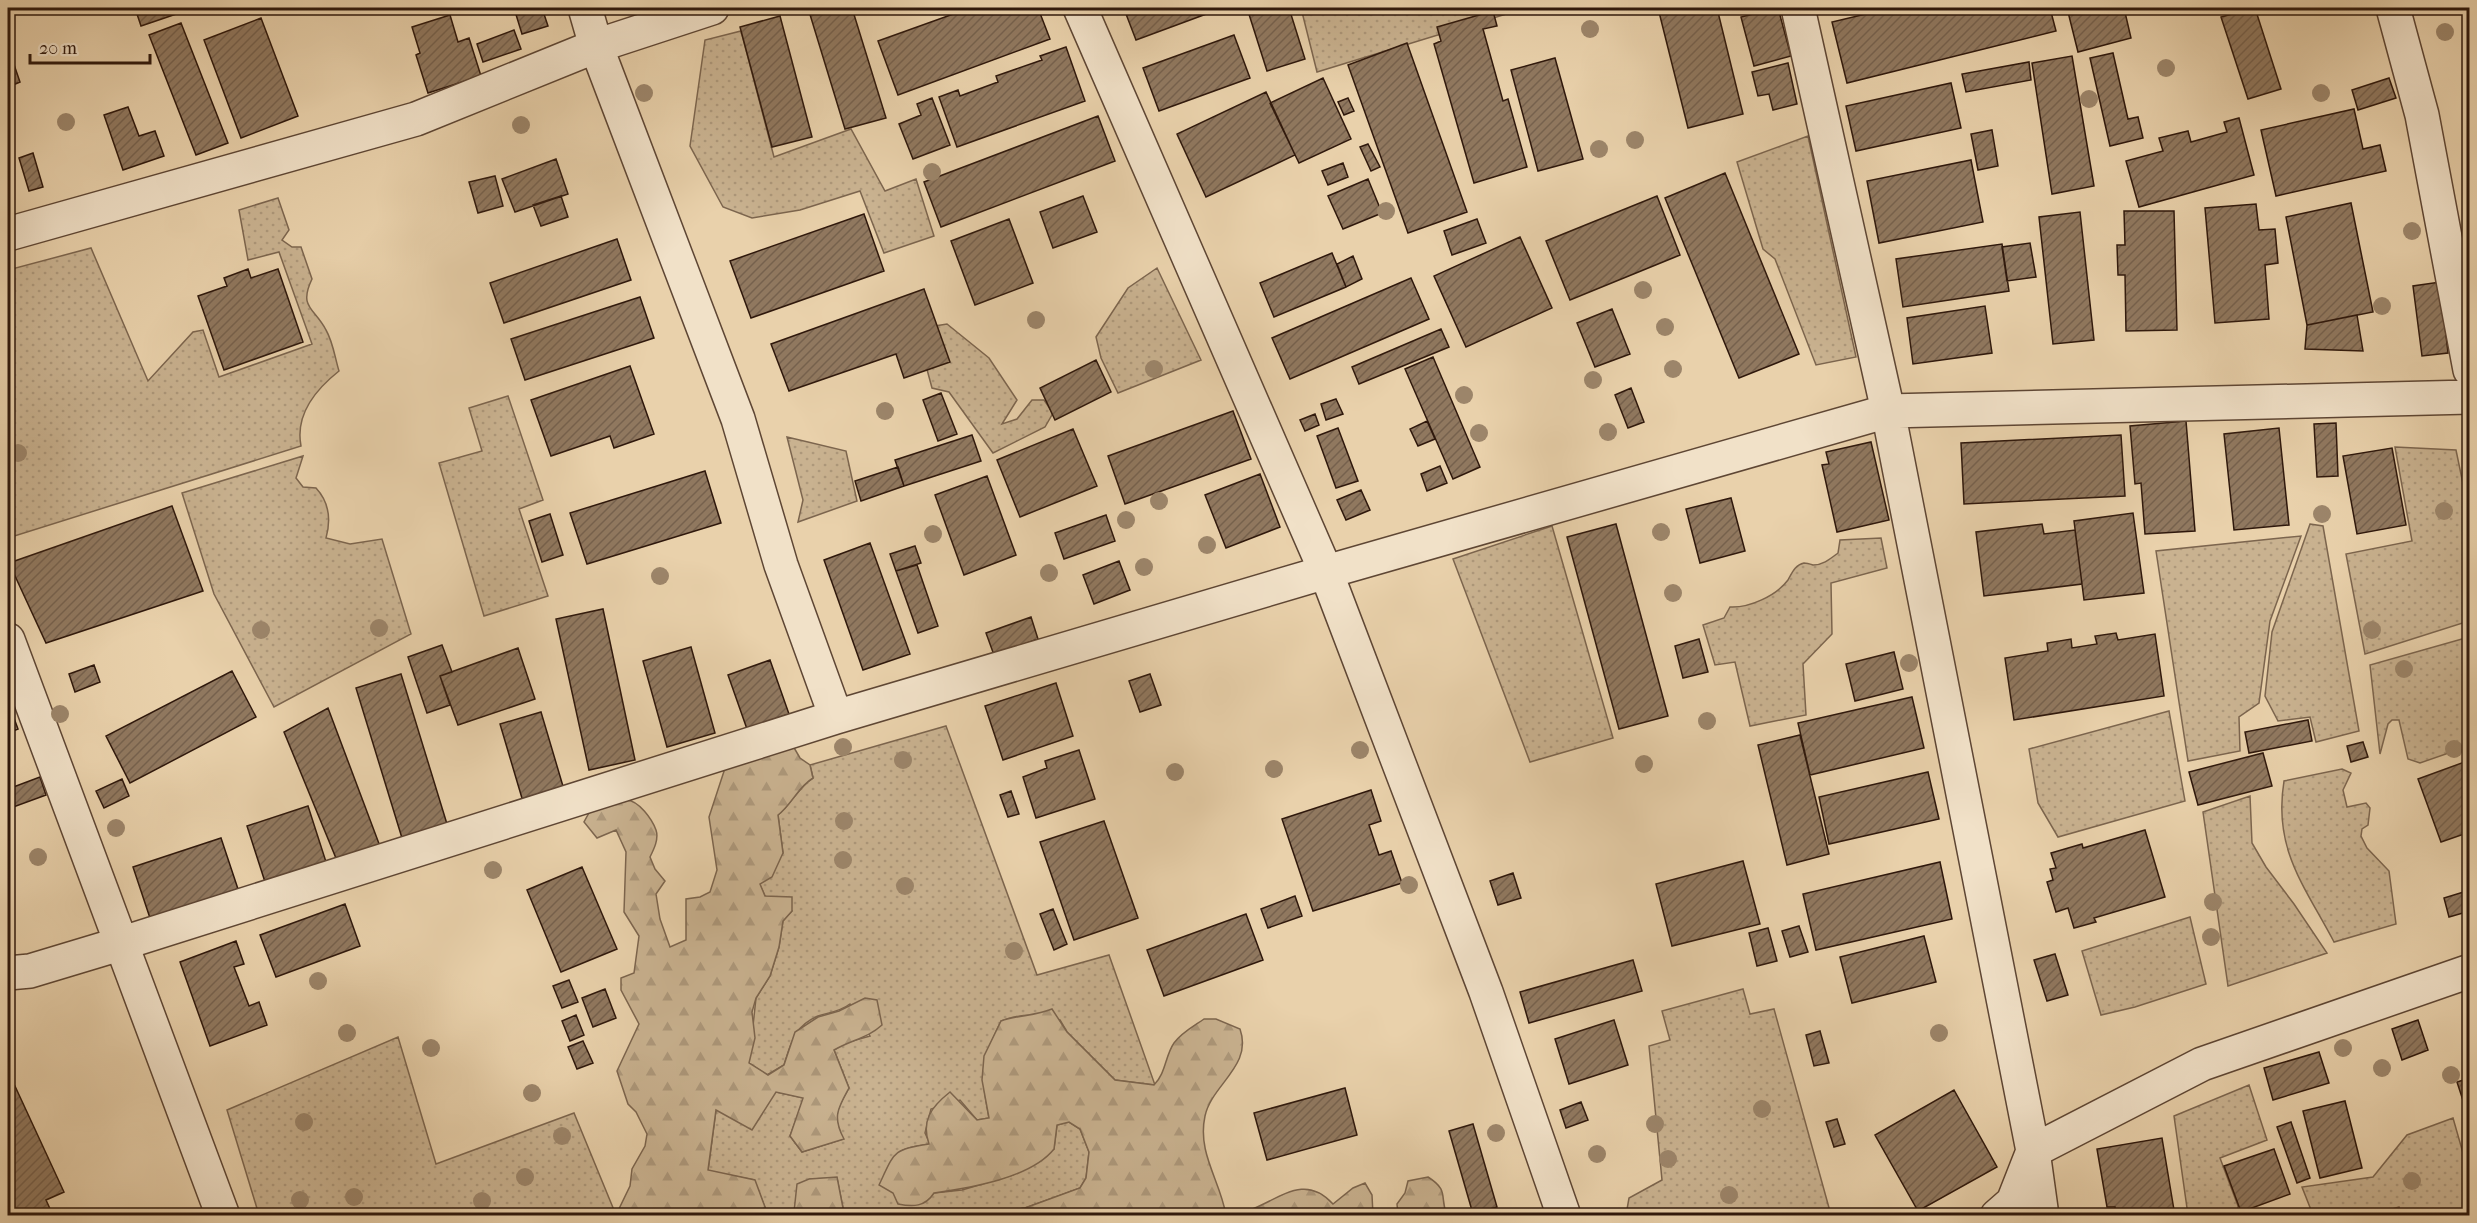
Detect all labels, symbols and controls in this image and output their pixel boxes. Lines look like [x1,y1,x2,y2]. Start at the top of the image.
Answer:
scale bar [30,27,150,65]
text: 20 m [39,38,77,59]

